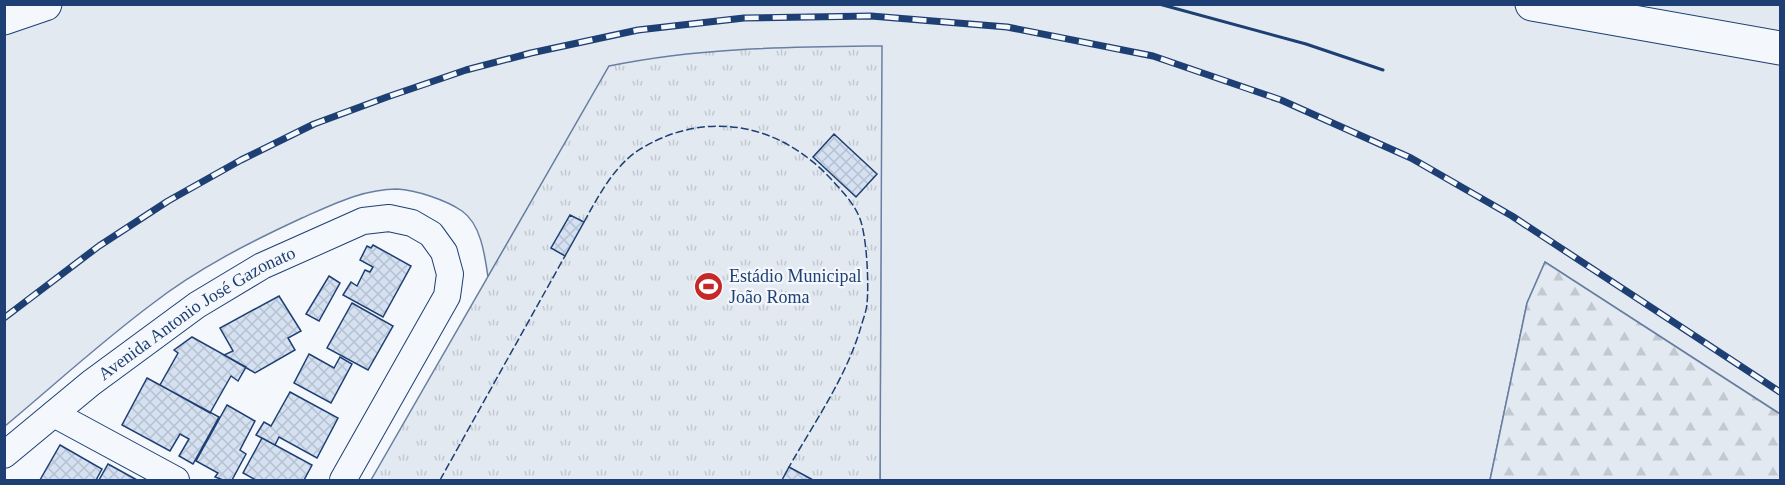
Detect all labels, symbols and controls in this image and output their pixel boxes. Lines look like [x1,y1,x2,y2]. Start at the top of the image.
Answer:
street label: Avenida Antonio José Gazonato [94,242,298,384]
place label: Estádio Municipal João Roma [729,266,861,307]
sports icon: Estádio Municipal João Roma [692,270,724,302]

